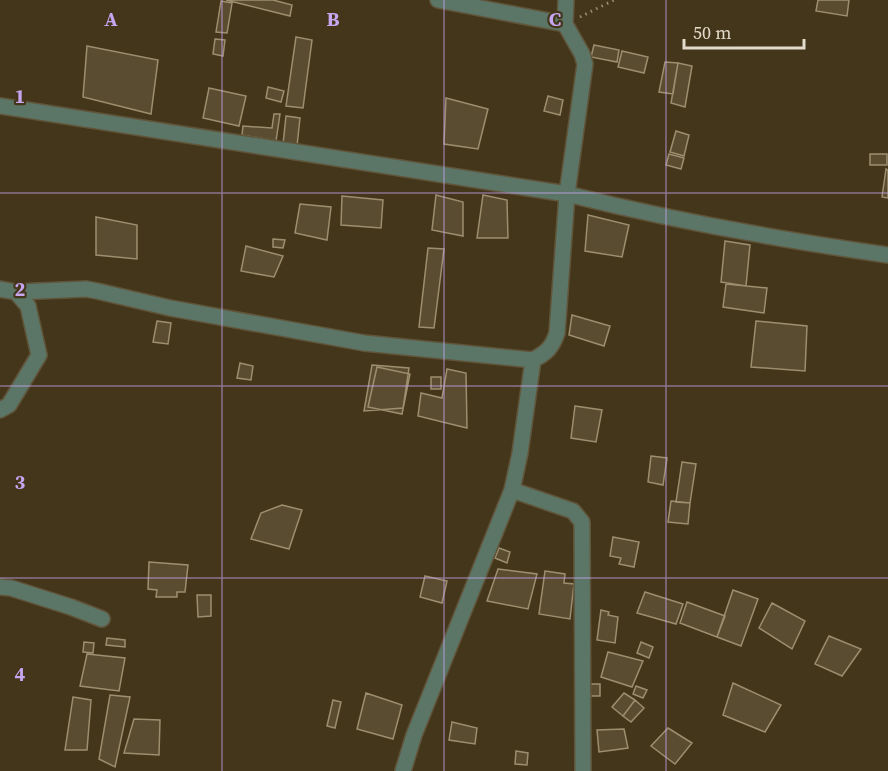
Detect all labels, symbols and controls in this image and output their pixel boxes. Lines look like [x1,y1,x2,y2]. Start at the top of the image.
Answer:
text: A [104,5,118,33]
text: B [326,5,340,33]
text: C [549,5,561,33]
scale bar [684,12,804,50]
text: 50 m [693,20,731,45]
text: 1 [15,82,25,110]
text: 2 [15,275,26,303]
text: 3 [15,468,26,496]
text: 4 [15,660,26,688]

